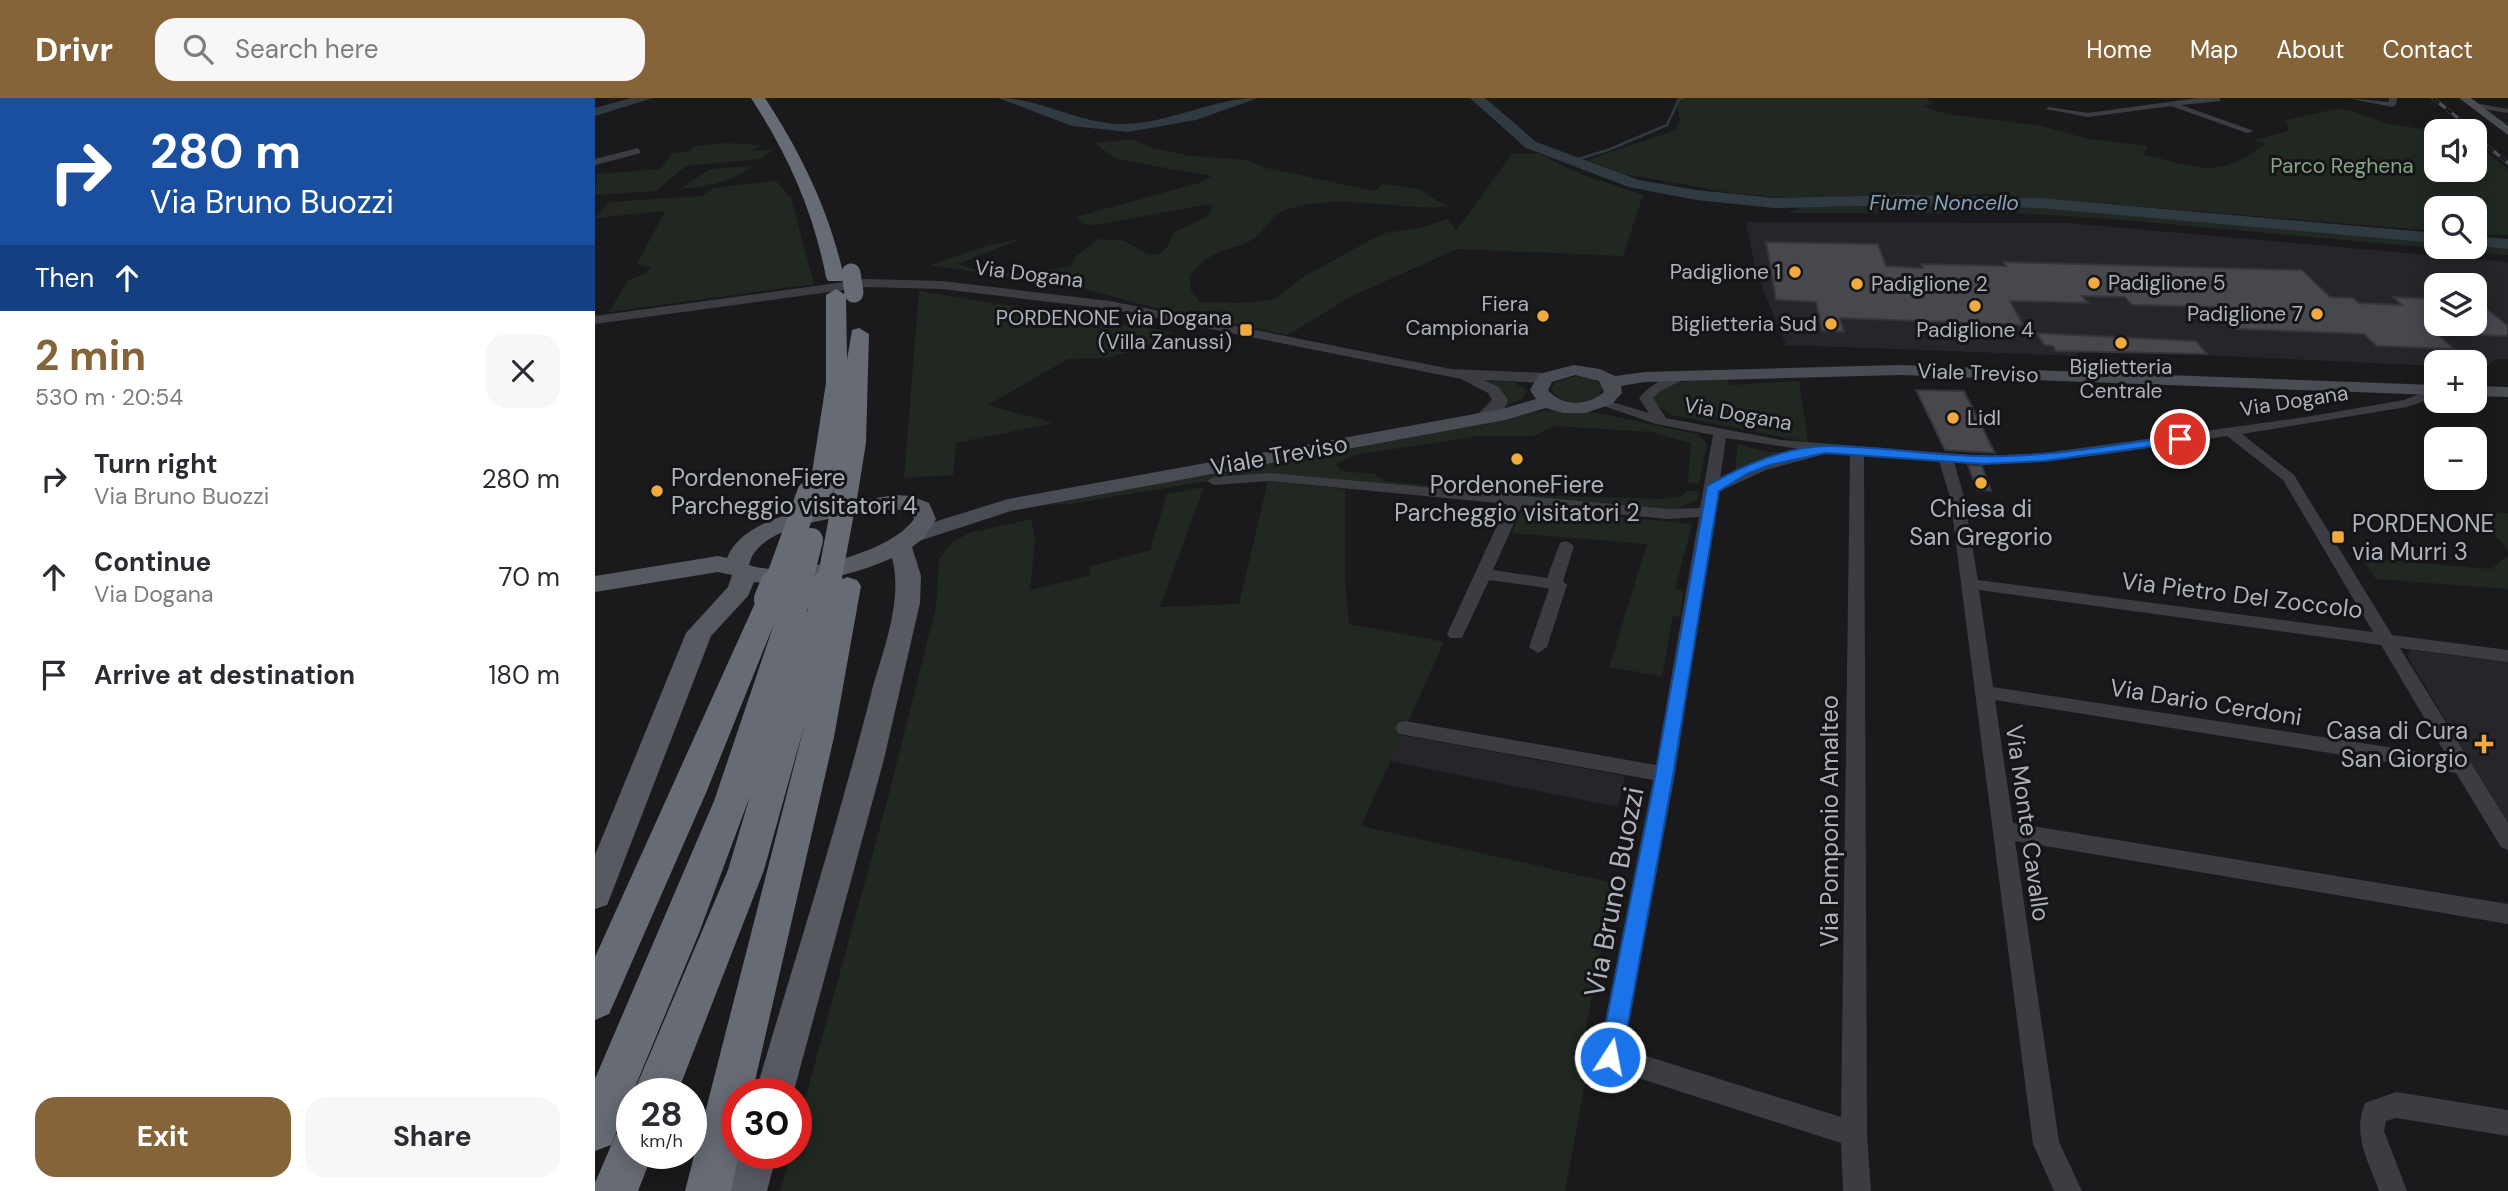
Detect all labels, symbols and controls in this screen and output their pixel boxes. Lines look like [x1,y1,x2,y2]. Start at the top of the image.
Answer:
search box [155,18,645,81]
text: Drivr [35,28,113,71]
icon: search [179,30,217,68]
text: Search here [235,32,378,66]
text: Home [2086,34,2152,65]
text: Map [2190,34,2238,65]
text: About [2276,34,2345,65]
text: Contact [2383,34,2473,65]
text: 280 m [150,119,301,183]
map controls [2424,119,2487,490]
button: sound [2424,119,2487,182]
icon: right [35,126,126,217]
park label: Parco Reghena [2270,152,2414,180]
text: Via Bruno Buozzi [150,181,394,223]
water label: Fiume Noncello [1869,189,2019,217]
button: search [2424,196,2487,259]
street label: Via Dogana [973,253,1085,295]
place label: Padiglione 1 [1670,258,1781,286]
icon: ahead [108,259,146,297]
text: Then [35,261,94,295]
marker: Padiglione 1 [1787,264,1803,280]
place label: Padiglione 5 [2108,269,2226,297]
place label: Padiglione 2 [1871,270,1988,298]
button: layers [2424,273,2487,336]
marker: Padiglione 5 [2086,275,2102,291]
marker: Padiglione 2 [1849,276,1865,292]
place label: Fiera Campionaria [1405,290,1529,342]
marker: Padiglione 4 [1967,298,1983,314]
place label: Padiglione 7 [2187,300,2303,328]
place label: PORDENONE via Dogana (Villa Zanussi) [996,304,1232,356]
marker: Padiglione 7 [2309,306,2325,322]
marker: Fiera Campionaria [1535,308,1551,324]
place label: Biglietteria Sud [1671,310,1817,338]
marker: Biglietteria Sud [1823,316,1839,332]
place label: Padiglione 4 [1916,316,2034,344]
marker: PORDENONE via Dogana (Villa Zanussi) [1238,322,1254,338]
text: 2 min [35,328,146,383]
button: close [486,334,560,408]
marker: Biglietteria Centrale [2113,335,2129,351]
button: + [2424,350,2487,413]
place label: Biglietteria Centrale [2069,353,2173,405]
street label: Viale Treviso [1917,357,2039,389]
street label: Via Dogana [2238,379,2350,423]
text: 530 m · 20:54 [35,382,183,412]
street label: Via Dogana [1682,391,1794,437]
place label: Lidl [1967,404,2001,432]
pin [2150,409,2210,469]
marker: Lidl [1945,410,1961,426]
icon: arrive [2161,420,2199,458]
button: − [2424,427,2487,490]
street label: Viale Treviso [1208,428,1350,482]
text: Turn right [94,447,218,481]
marker: PordenoneFiere Parcheggio visitatori 2 [1509,451,1525,467]
icon: right [35,460,73,498]
text: 280 m [482,462,560,496]
place label: PordenoneFiere Parcheggio visitatori 4 [671,462,917,521]
place label: PordenoneFiere Parcheggio visitatori 2 [1394,469,1640,528]
marker: Chiesa di San Gregorio [1973,475,1989,491]
text: Via Bruno Buozzi [94,481,269,511]
marker: PordenoneFiere Parcheggio visitatori 4 [649,483,665,499]
place label: Chiesa di San Gregorio [1909,493,2053,552]
place label: PORDENONE via Murri 3 [2352,508,2494,567]
marker: PORDENONE via Murri 3 [2330,529,2346,545]
text: Continue [94,545,211,579]
icon: ahead [35,558,73,596]
text: 70 m [499,560,560,594]
street label: Via Pietro Del Zoccolo [2120,565,2364,625]
text: Via Dogana [94,579,214,609]
icon: arrive [35,656,73,694]
text: Arrive at destination [94,658,355,692]
text: 180 m [488,658,560,692]
street label: Via Dario Cerdoni [2108,672,2304,732]
street label: Via Pomponio Amalteo [1814,695,1845,947]
place label: Casa di Cura San Giorgio [2326,715,2468,774]
street label: Via Monte Cavallo [1999,723,2057,923]
marker: Casa di Cura San Giorgio [2474,734,2494,754]
street label: Via Bruno Buozzi [1575,784,1653,1000]
position arrow [1573,1020,1647,1094]
speed limit sign: 30 [721,1078,812,1169]
text: 28 [640,1091,683,1137]
button: Exit [35,1097,291,1177]
button: Share [305,1097,560,1177]
text: km/h [640,1129,683,1153]

